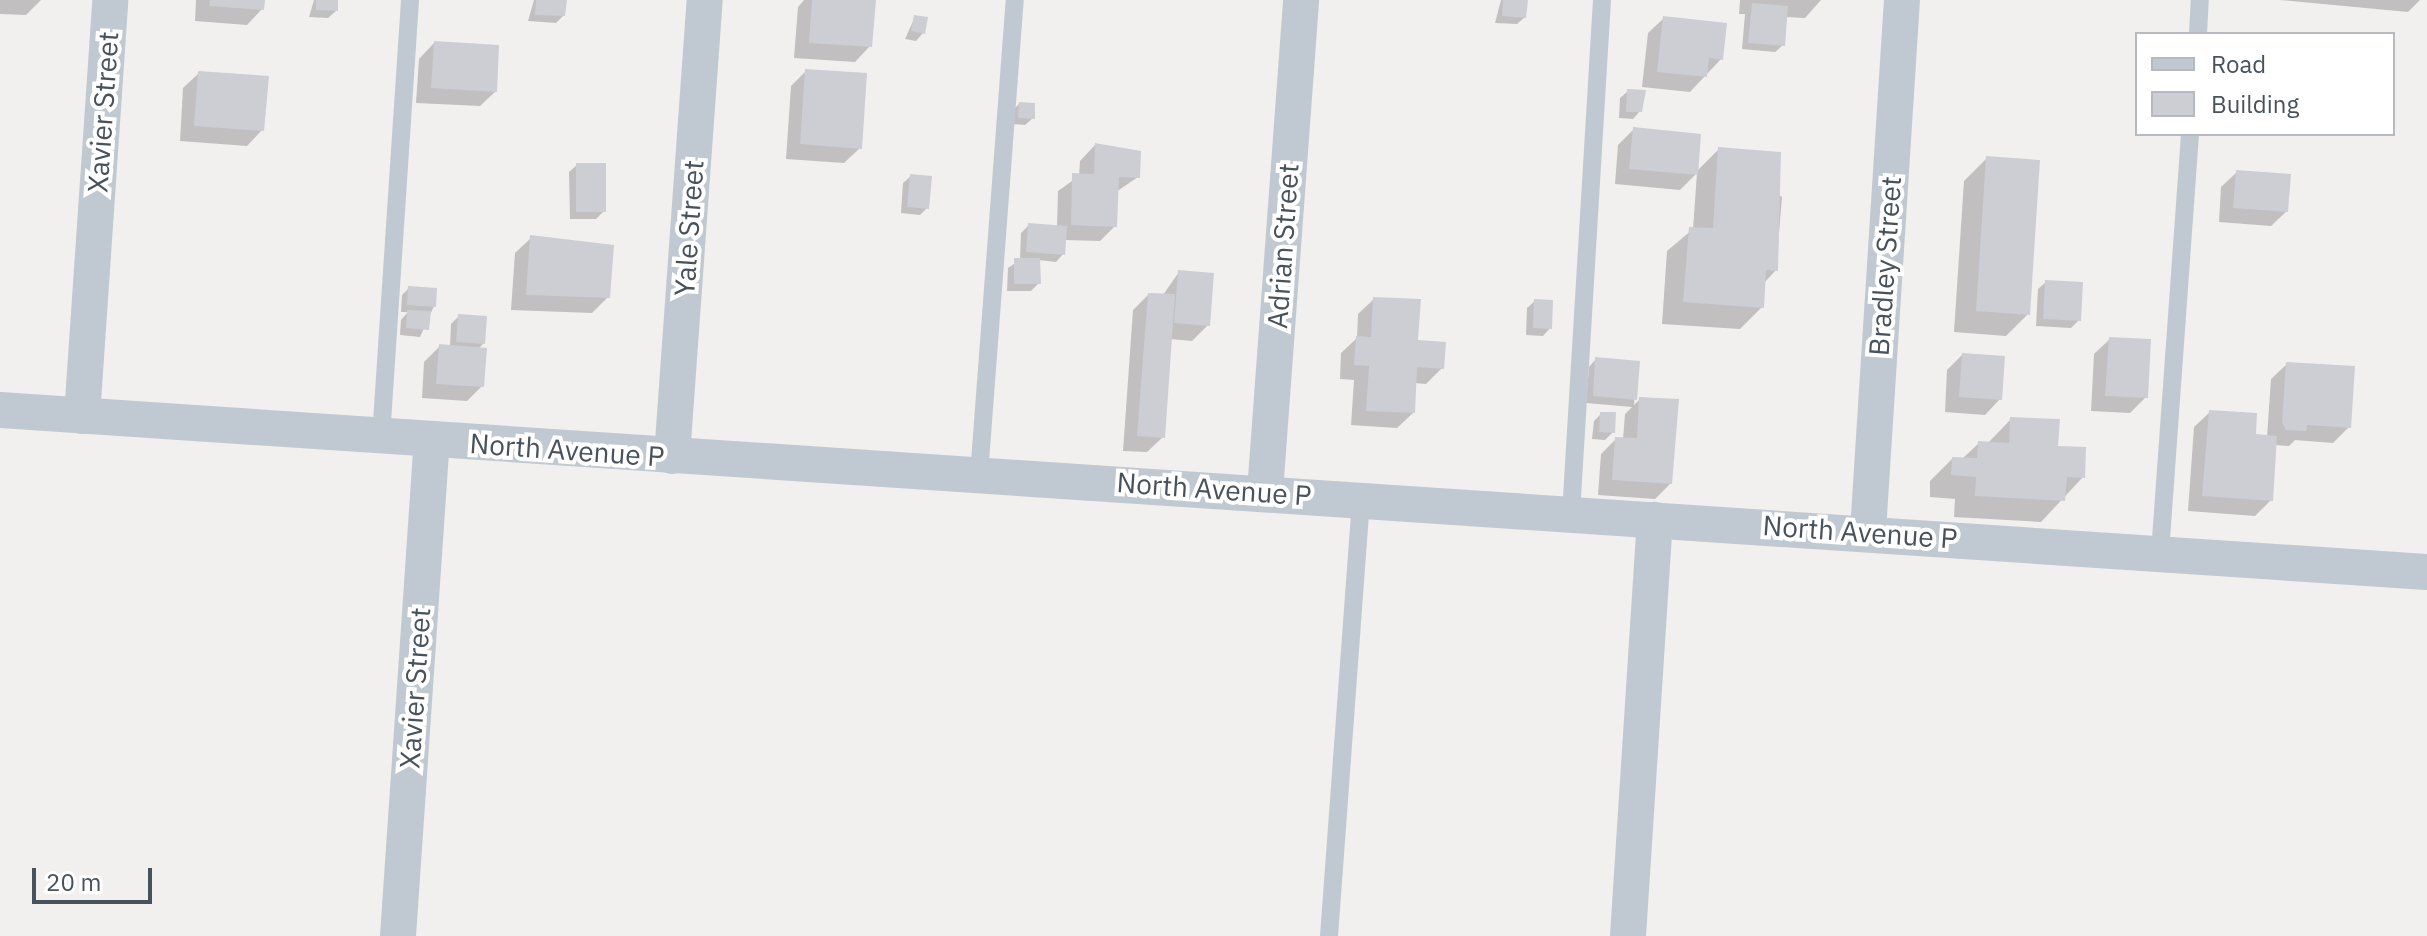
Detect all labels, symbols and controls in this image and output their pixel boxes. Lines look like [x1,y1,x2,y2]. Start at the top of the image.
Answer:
street label: Xavier Street [81,30,125,194]
legend [2135,32,2395,136]
text: Road [2211,48,2266,80]
text: Building [2211,88,2299,120]
street label: Yale Street [667,159,711,297]
street label: Adrian Street [1260,162,1306,330]
street label: Bradley Street [1862,175,1908,357]
street label: North Avenue P [468,426,666,474]
street label: North Avenue P [1115,465,1313,513]
street label: North Avenue P [1761,508,1959,556]
street label: Xavier Street [393,606,437,770]
scale bar [36,852,156,902]
text: 20 m [46,866,101,898]

